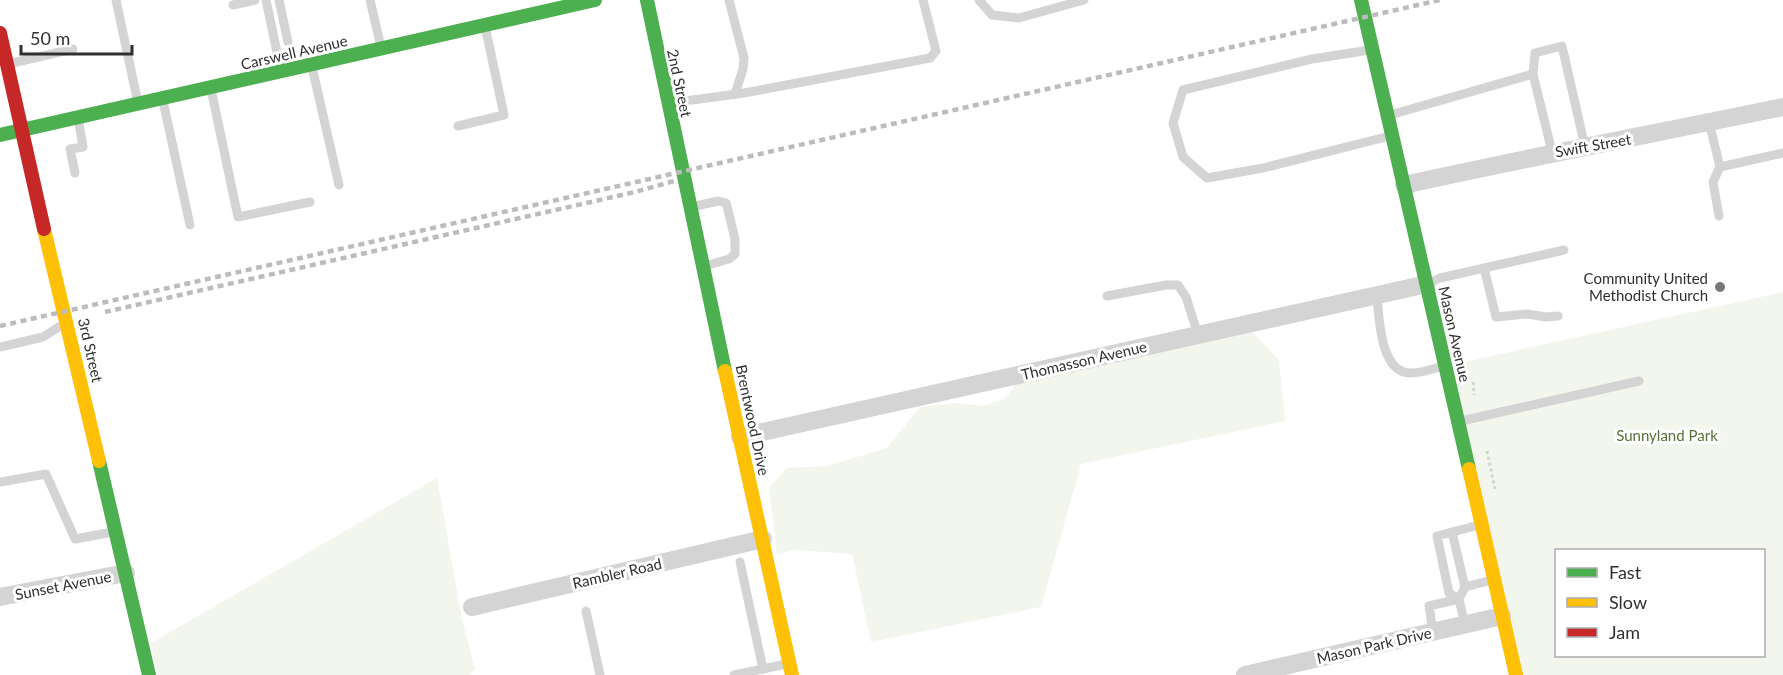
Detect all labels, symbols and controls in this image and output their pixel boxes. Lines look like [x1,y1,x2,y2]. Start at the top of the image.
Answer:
scale bar [21,18,132,56]
text: 50 m [30,27,70,49]
street label: Carswell Avenue [239,31,349,73]
street label: 2nd Street [664,47,696,119]
street label: Swift Street [1554,129,1633,161]
place label: Community United Methodist Church [1584,269,1708,304]
marker: Community United Methodist Church [1713,280,1727,294]
street label: Mason Avenue [1435,284,1475,384]
street label: 3rd Street [75,316,107,385]
street label: Thomasson Avenue [1019,337,1149,383]
street label: Brentwood Drive [732,363,774,477]
park label: Sunnyland Park [1616,426,1718,444]
legend [1555,549,1765,657]
street label: Rambler Road [571,554,663,592]
text: Fast [1609,561,1642,583]
street label: Sunset Avenue [13,567,113,603]
text: Slow [1609,591,1647,613]
text: Jam [1609,621,1640,643]
street label: Mason Park Drive [1315,623,1433,667]

